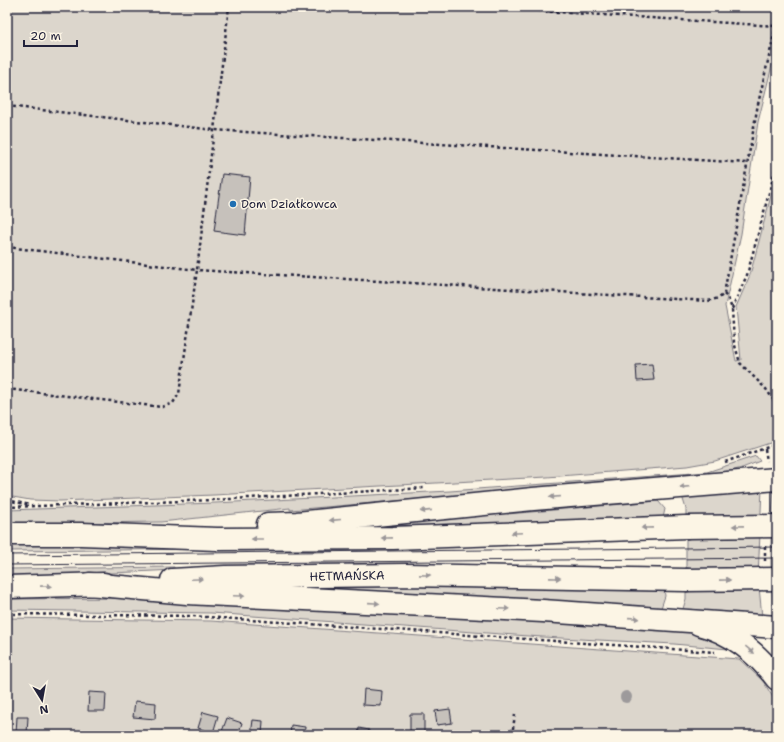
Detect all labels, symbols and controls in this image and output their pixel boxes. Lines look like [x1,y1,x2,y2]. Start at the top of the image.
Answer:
scale bar [24,22,77,48]
text: 20 m [30,28,61,44]
place label: Dom Działkowca [241,196,338,212]
marker: Dom Działkowca [228,199,238,209]
one-way arrow [679,483,691,490]
one-way arrow [549,494,561,500]
one-way arrow [420,507,432,514]
one-way arrow [329,517,341,523]
one-way arrow [732,523,744,530]
one-way arrow [640,525,653,531]
one-way arrow [511,530,523,537]
one-way arrow [380,535,393,541]
one-way arrow [250,536,263,542]
street label: HETMAŃSKA [309,567,385,585]
one-way arrow [419,572,432,578]
one-way arrow [191,575,203,582]
one-way arrow [549,575,562,581]
one-way arrow [719,576,731,583]
one-way arrow [40,583,53,589]
one-way arrow [233,592,245,599]
one-way arrow [368,599,380,606]
one-way arrow [498,606,510,613]
one-way arrow [628,614,640,621]
one-way arrow [744,646,755,655]
north arrow [22,680,62,720]
text: N [38,701,50,718]

